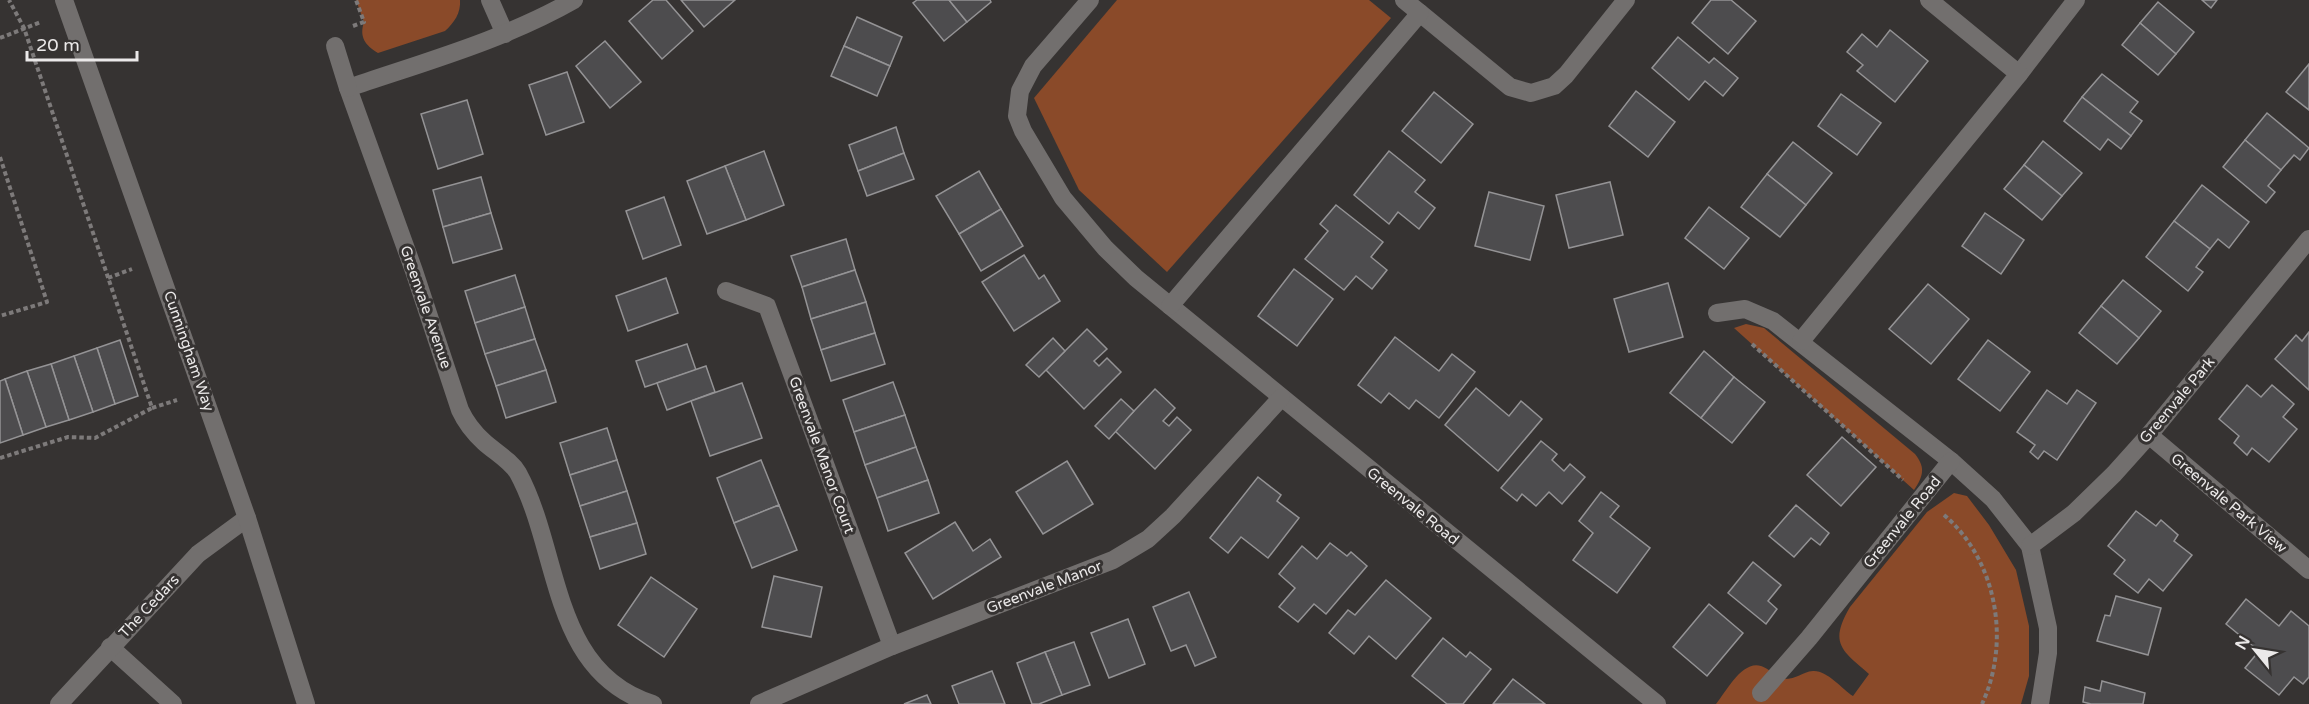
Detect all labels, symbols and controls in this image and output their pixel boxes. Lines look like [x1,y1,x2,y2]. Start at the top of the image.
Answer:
scale bar [27,24,136,62]
text: 20 m [36,34,80,56]
street label: Greenvale Avenue [396,243,456,371]
street label: Cunningham Way [160,288,218,414]
street label: Greenvale Park [2136,353,2218,447]
street label: Greenvale Manor Court [785,374,859,536]
street label: Greenvale Park View [2167,449,2291,557]
street label: Greenvale Road [1363,463,1463,549]
street label: Greenvale Road [1859,472,1945,572]
street label: Greenvale Manor [984,557,1104,617]
street label: The Cedars [115,571,183,641]
north arrow [2225,620,2285,680]
text: N [2231,632,2255,654]

